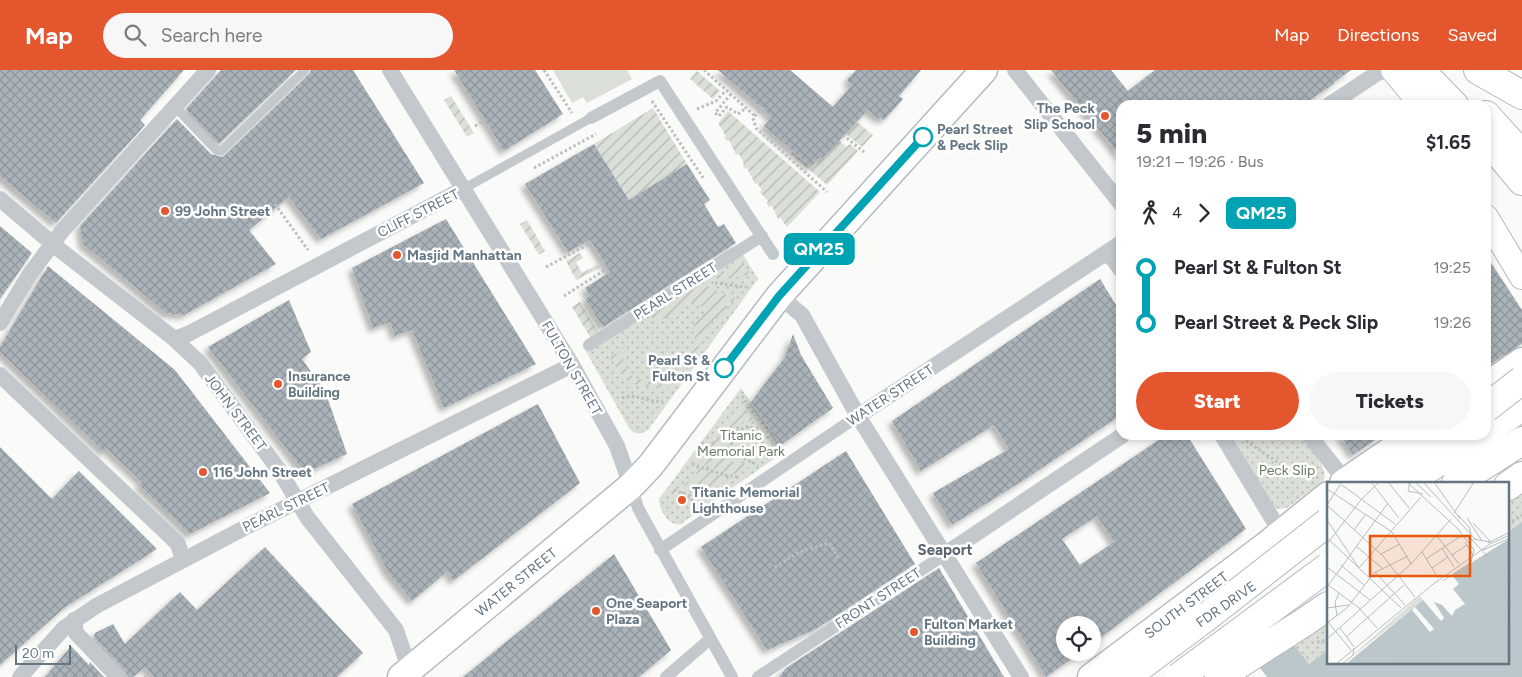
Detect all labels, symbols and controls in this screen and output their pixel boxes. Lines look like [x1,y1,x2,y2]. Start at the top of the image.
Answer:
search box [103,13,453,58]
text: Map [25,21,73,50]
icon: search [121,21,149,49]
text: Search here [161,24,262,47]
text: Map [1274,24,1309,46]
text: Directions [1337,24,1419,46]
text: Saved [1447,24,1497,46]
place label: The Peck Slip School [1024,100,1095,133]
marker: The Peck Slip School [1099,110,1111,122]
text: 5 min [1136,116,1207,150]
place label: Pearl Street & Peck Slip [937,121,1014,154]
marker: Pearl Street & Peck Slip [913,127,933,147]
text: $1.65 [1426,131,1471,154]
text: 19:21 – 19:26 · Bus [1136,152,1264,171]
street label: CLIFF STREET [375,185,462,241]
icon: walk [1136,199,1164,227]
icon: forward [1190,199,1218,227]
text: QM25 [1236,202,1286,224]
place label: 99 John Street [175,203,271,220]
text: 4 [1172,203,1182,222]
marker: 99 John Street [159,205,171,217]
line badge: QM25 [784,233,854,265]
text: QM25 [794,238,844,260]
place label: Masjid Manhattan [407,247,522,264]
marker: Masjid Manhattan [391,249,403,261]
text: Pearl St & Fulton St [1174,256,1342,279]
text: 19:25 [1433,258,1471,277]
street label: PEARL STREET [631,259,720,324]
text: Pearl Street & Peck Slip [1174,311,1378,334]
text: 19:26 [1433,313,1471,332]
street label: FULTON STREET [538,318,606,419]
place label: Pearl St & Fulton St [648,352,711,385]
marker: Pearl St & Fulton St [714,358,734,378]
street label: WATER STREET [844,361,937,430]
place label: Insurance Building [288,368,351,401]
street label: JOHN STREET [201,370,270,454]
button: Start [1136,372,1299,430]
button: Tickets [1309,372,1471,430]
marker: Insurance Building [272,378,284,390]
park label: Titanic Memorial Park [697,427,785,460]
park label: Peck Slip [1259,462,1315,479]
place label: 116 John Street [213,464,312,481]
marker: 116 John Street [197,466,209,478]
street label: PEARL STREET [240,479,333,536]
inset map [1327,482,1510,664]
place label: Titanic Memorial Lighthouse [692,484,799,517]
marker: Titanic Memorial Lighthouse [676,494,688,506]
district label: Seaport [918,541,972,559]
street label: WATER STREET [472,544,561,620]
street label: FRONT STREET [832,564,924,632]
street label: SOUTH STREET [1141,568,1232,642]
street label: FDR DRIVE [1193,577,1260,631]
place label: One Seaport Plaza [606,595,688,628]
marker: One Seaport Plaza [590,605,602,617]
place label: Fulton Market Building [924,616,1014,649]
map controls [1056,616,1101,661]
button: locate [1056,616,1101,661]
marker: Fulton Market Building [908,626,920,638]
scale bar [15,642,71,665]
text: 20 m [22,645,54,662]

